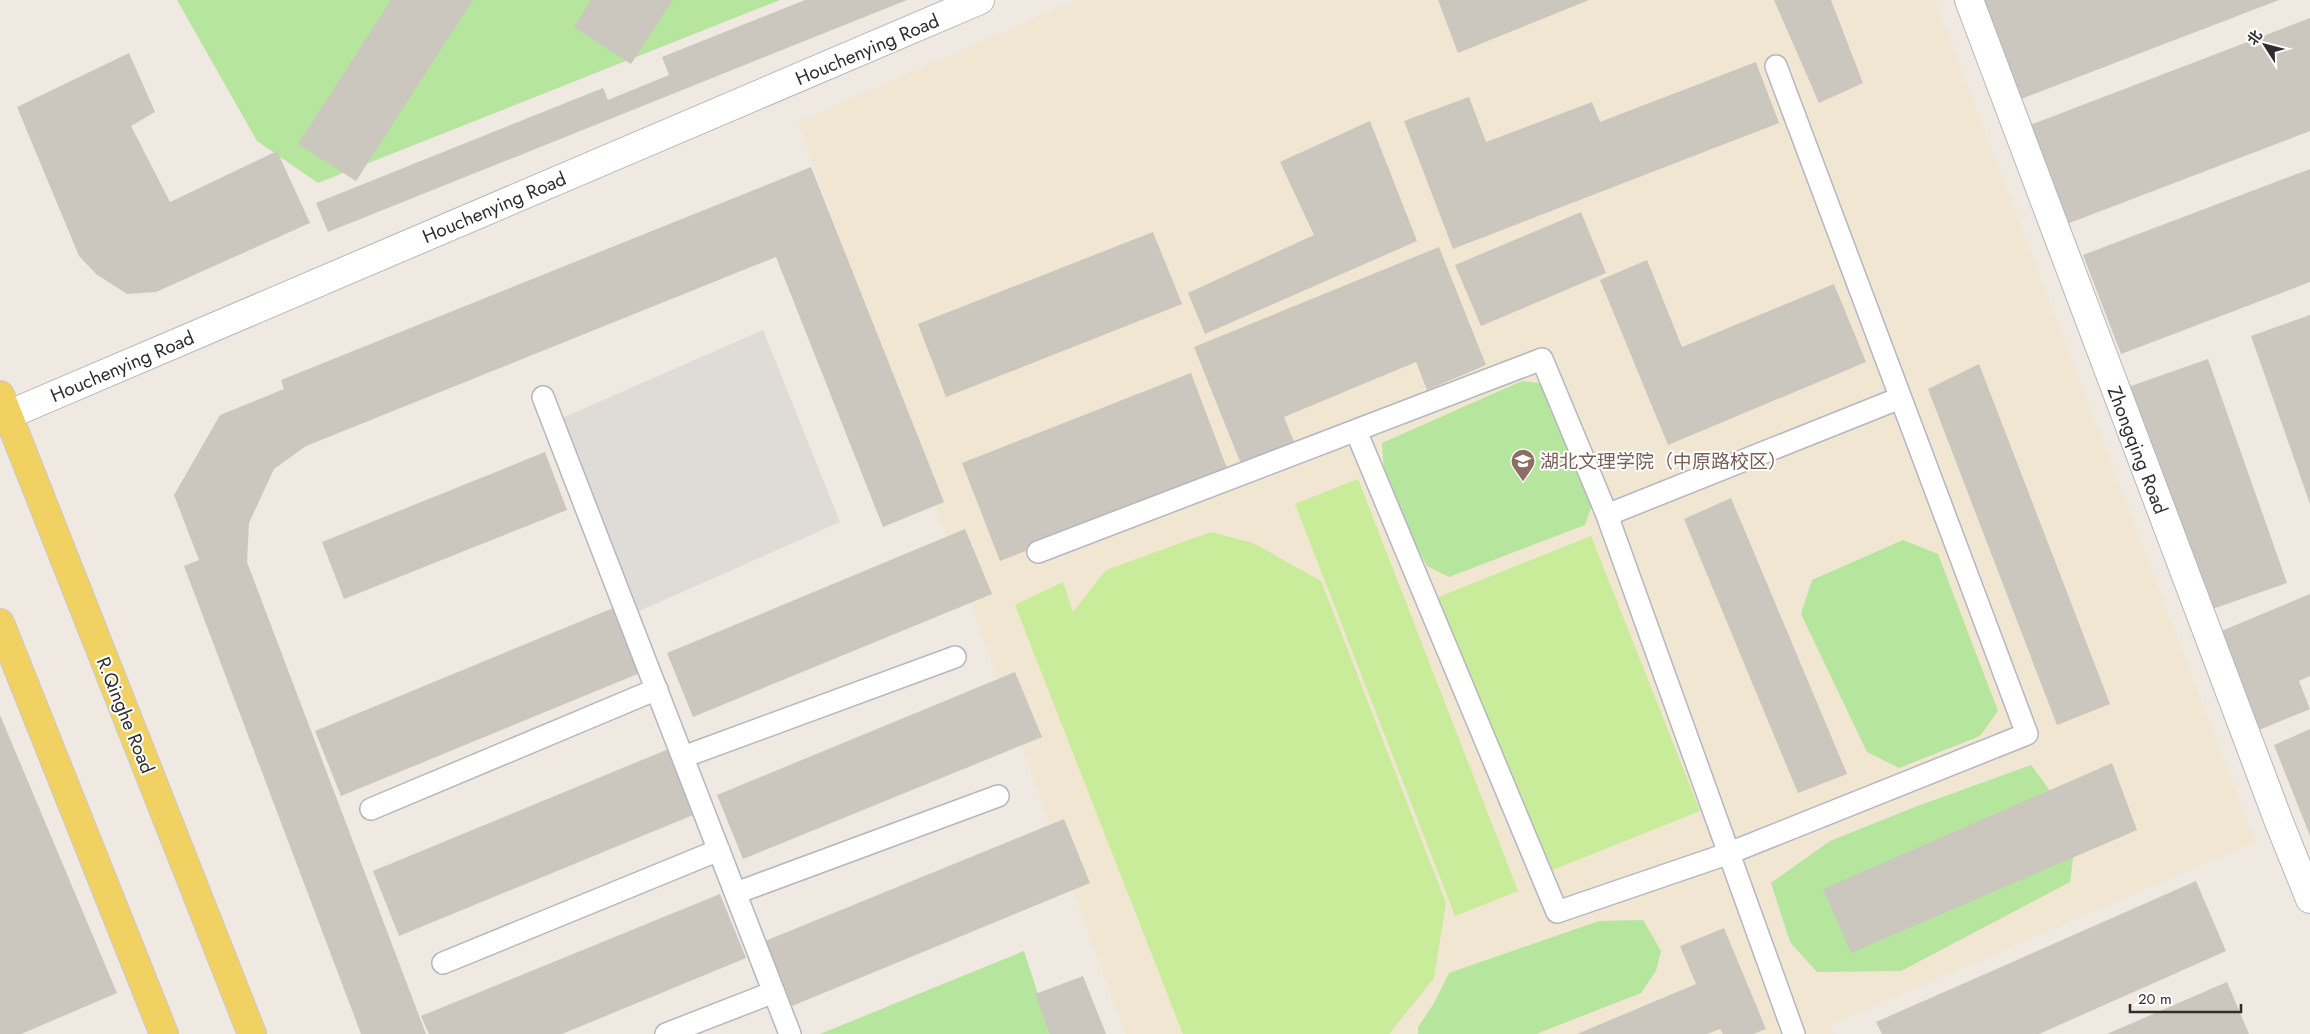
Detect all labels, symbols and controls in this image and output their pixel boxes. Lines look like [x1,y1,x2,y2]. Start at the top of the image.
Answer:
street label: Houchenying Road [791,7,943,92]
north arrow [2240,20,2290,70]
text: 北 [2242,26,2267,49]
street label: Houchenying Road [418,165,570,250]
street label: Houchenying Road [46,324,198,409]
street label: Zhongqing Road [2101,382,2174,518]
school or university icon: 湖北文理学院（中原路校区） [1510,448,1536,482]
place label: 湖北文理学院（中原路校区） [1540,448,1787,475]
street label: R.Qinghe Road [90,653,161,778]
scale bar [2130,982,2241,1014]
text: 20 m [2138,988,2172,1010]

